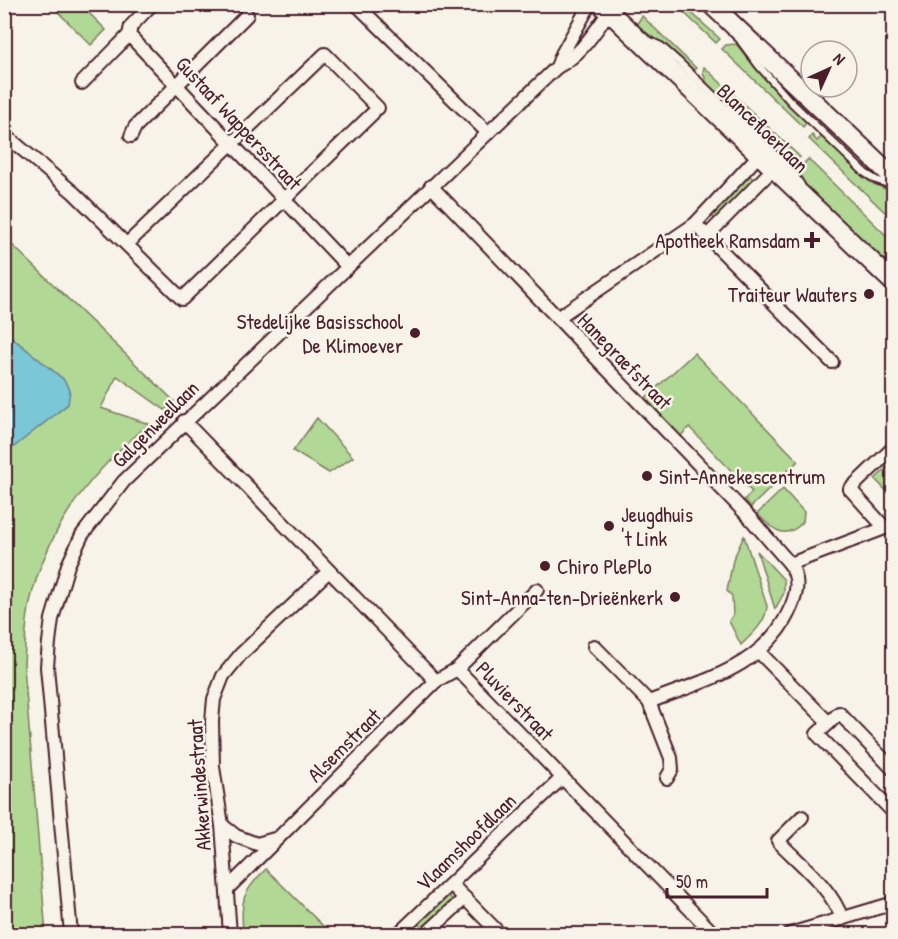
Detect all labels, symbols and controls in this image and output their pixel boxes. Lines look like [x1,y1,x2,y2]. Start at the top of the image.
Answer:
north arrow [799,39,859,99]
text: N [829,48,851,70]
street label: Gustaaf Wappersstraat [169,50,309,197]
street label: Blancefloerlaan [711,77,815,179]
place label: Apotheek Ramsdam [655,226,800,255]
marker: Apotheek Ramsdam [805,233,819,247]
place label: Traiteur Wauters [728,280,857,309]
marker: Traiteur Wauters [862,287,876,301]
street label: Hanegraefstraat [571,306,679,416]
place label: Stedelijke Basisschool De Klimoever [237,307,403,360]
marker: Stedelijke Basisschool De Klimoever [408,326,422,340]
street label: Galgenweellaan [105,374,205,474]
place label: Sint-Annekescentrum [659,462,825,491]
marker: Sint-Annekescentrum [640,469,654,483]
place label: Jeugdhuis 't Link [621,500,693,553]
marker: Jeugdhuis 't Link [602,519,616,533]
place label: Chiro PlePlo [557,552,652,581]
marker: Chiro PlePlo [538,559,552,573]
place label: Sint-Anna-ten-Drieënkerk [461,583,663,612]
marker: Sint-Anna-ten-Drieënkerk [668,590,682,604]
street label: Pluvierstraat [470,655,561,748]
street label: Alsemstraat [301,701,388,788]
street label: Akkerwindestraat [180,718,218,852]
street label: Vlaamshoofdlaan [409,787,523,897]
scale bar [667,861,768,899]
text: 50 m [676,869,708,894]

